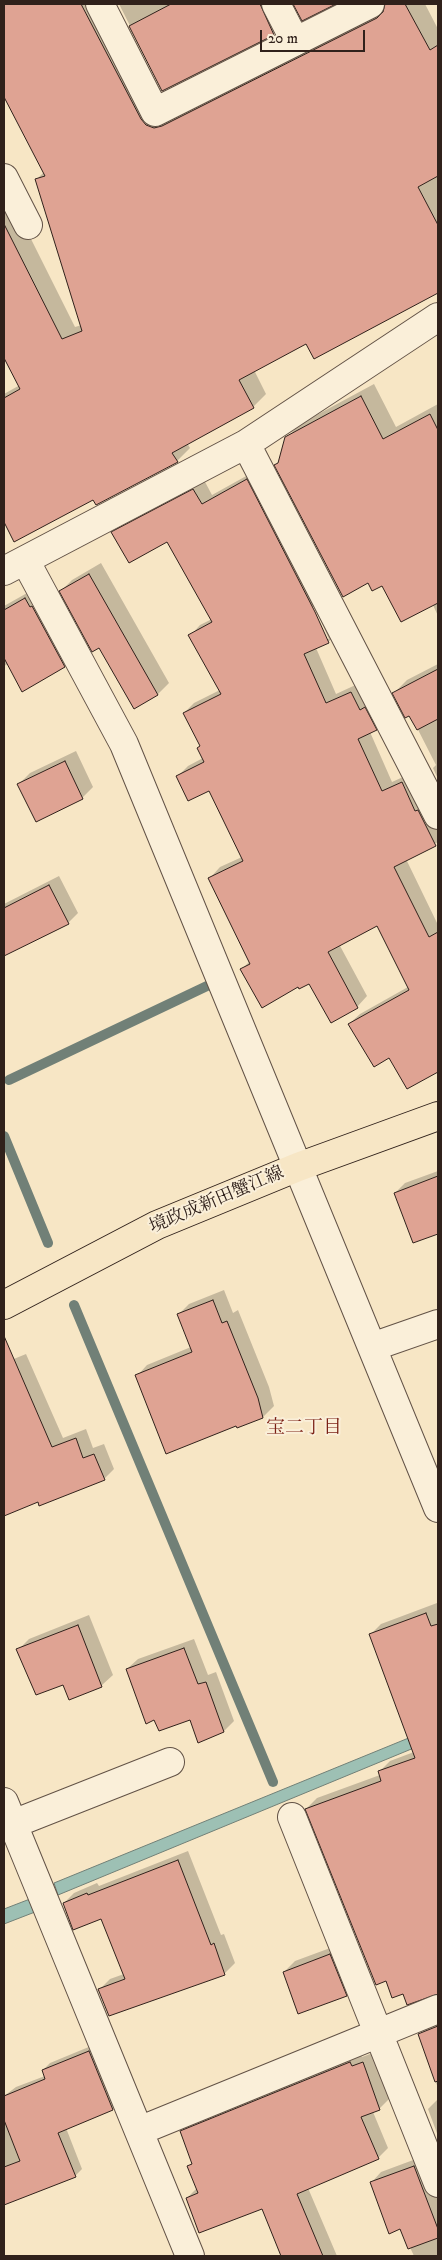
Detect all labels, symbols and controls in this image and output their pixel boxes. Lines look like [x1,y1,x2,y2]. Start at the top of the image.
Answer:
scale bar [262,20,367,52]
text: 20 m [268,29,298,48]
street label: 境政成新田蟹江線 [147,1163,287,1239]
district label: 宝二丁目 [266,1418,342,1440]

